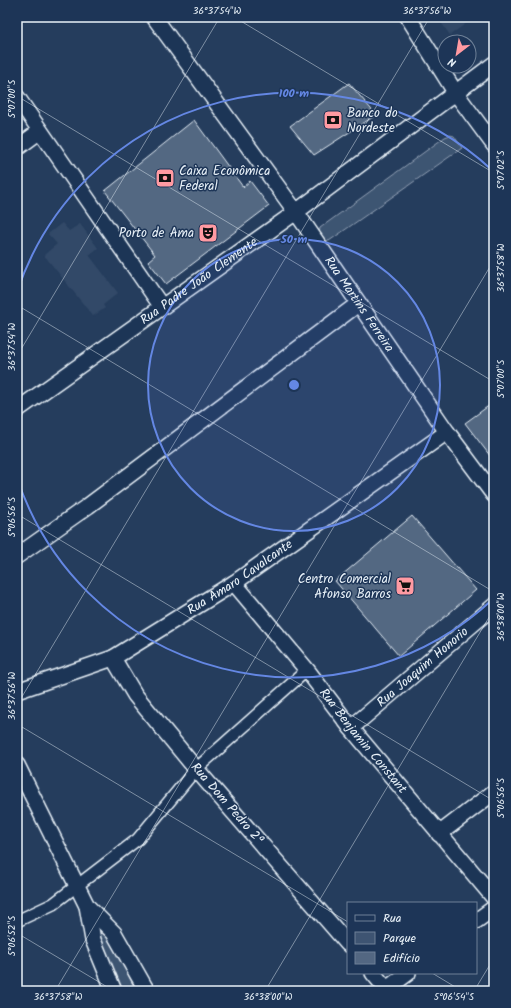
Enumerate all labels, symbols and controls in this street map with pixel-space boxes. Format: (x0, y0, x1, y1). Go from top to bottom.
text: 36°37'54"W (193, 3, 241, 19)
text: 36°37'56"W (403, 3, 451, 19)
north arrow (437, 34, 477, 74)
text: N (445, 52, 460, 71)
text: 5°07'00"S (4, 79, 20, 118)
text: 100 m (279, 84, 309, 103)
place label: Banco do Nordeste (347, 103, 398, 139)
bank icon: Banco do Nordeste (322, 109, 344, 131)
text: 5°07'02"S (493, 150, 509, 190)
place label: Caixa Econômica Federal (179, 161, 270, 197)
bank icon: Caixa Econômica Federal (154, 167, 176, 189)
theatre icon: Porto de Ama (197, 222, 219, 244)
place label: Porto de Ama (119, 223, 194, 244)
text: 50 m (280, 230, 308, 249)
street label: Rua Padre João Clemente (136, 232, 262, 330)
text: 36°37'58"W (493, 243, 509, 292)
street label: Rua Martins Ferreira (319, 252, 400, 356)
text: 36°37'54"W (4, 323, 20, 371)
text: 5°07'00"S (493, 359, 509, 398)
centre of rings (287, 378, 301, 392)
text: 5°06'56"S (4, 496, 20, 537)
street label: Rua Amaro Cavalcante (183, 534, 297, 620)
place label: Centro Comercial Afonso Barros (298, 569, 391, 605)
supermarket icon: Centro Comercial Afonso Barros (394, 575, 416, 597)
text: 36°38'00"W (493, 592, 509, 641)
street label: Rua Joaquim Honorio (372, 622, 473, 712)
text: 36°37'56"W (4, 672, 20, 720)
street label: Rua Benjamin Constant (314, 684, 413, 799)
street label: Rua Dom Pedro 2ª (185, 758, 269, 850)
text: 5°06'56"S (493, 777, 509, 818)
legend (347, 902, 477, 974)
text: Rua (383, 909, 402, 928)
text: 5°06'52"S (4, 915, 20, 956)
text: Parque (383, 929, 417, 948)
text: Edifício (383, 949, 420, 968)
text: 36°37'58"W (34, 989, 83, 1005)
text: 36°38'00"W (244, 989, 293, 1005)
text: 5°06'54"S (434, 989, 475, 1005)

